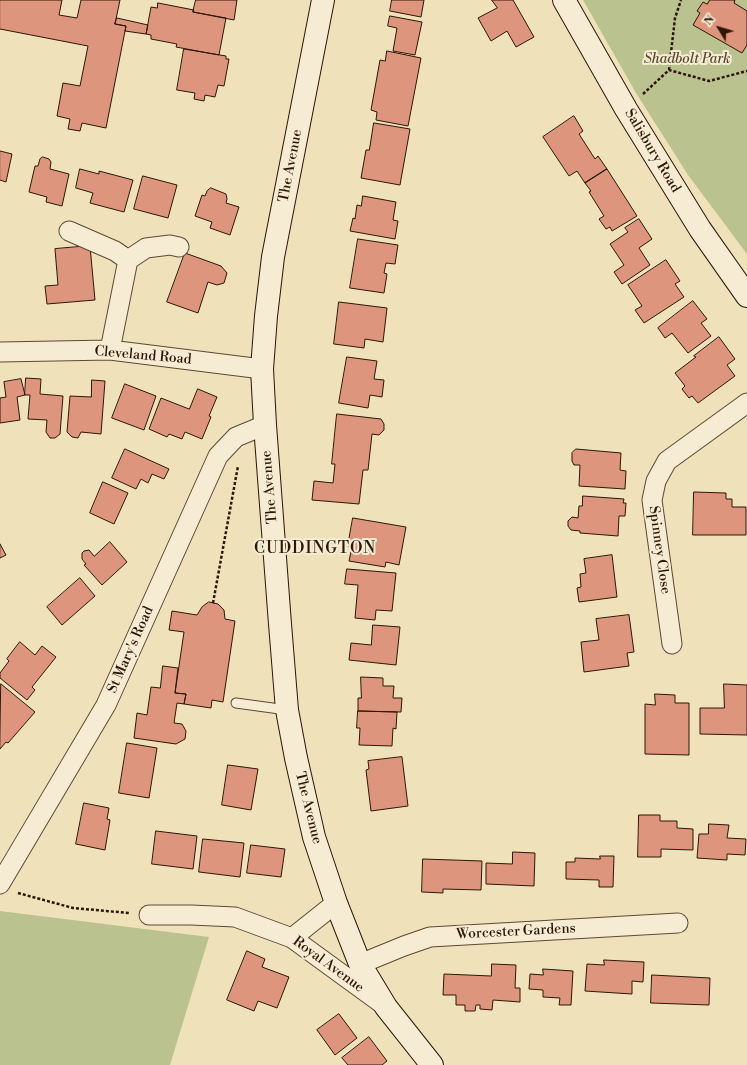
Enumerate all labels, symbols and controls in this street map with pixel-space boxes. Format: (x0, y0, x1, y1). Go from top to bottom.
north arrow (699, 8, 739, 48)
text: N (701, 13, 718, 28)
park label: Shadbolt Park (644, 52, 730, 68)
street label: Salisbury Road (620, 106, 684, 196)
street label: The Avenue (276, 128, 306, 204)
street label: Cleveland Road (94, 343, 192, 369)
street label: The Avenue (258, 449, 282, 525)
street label: Spinney Close (644, 505, 674, 595)
district label: CUDDINGTON (254, 539, 376, 559)
street label: St Mary's Road (104, 604, 158, 696)
street label: The Avenue (291, 770, 325, 846)
street label: Worcester Gardens (456, 920, 576, 944)
street label: Royal Avenue (289, 933, 367, 997)

